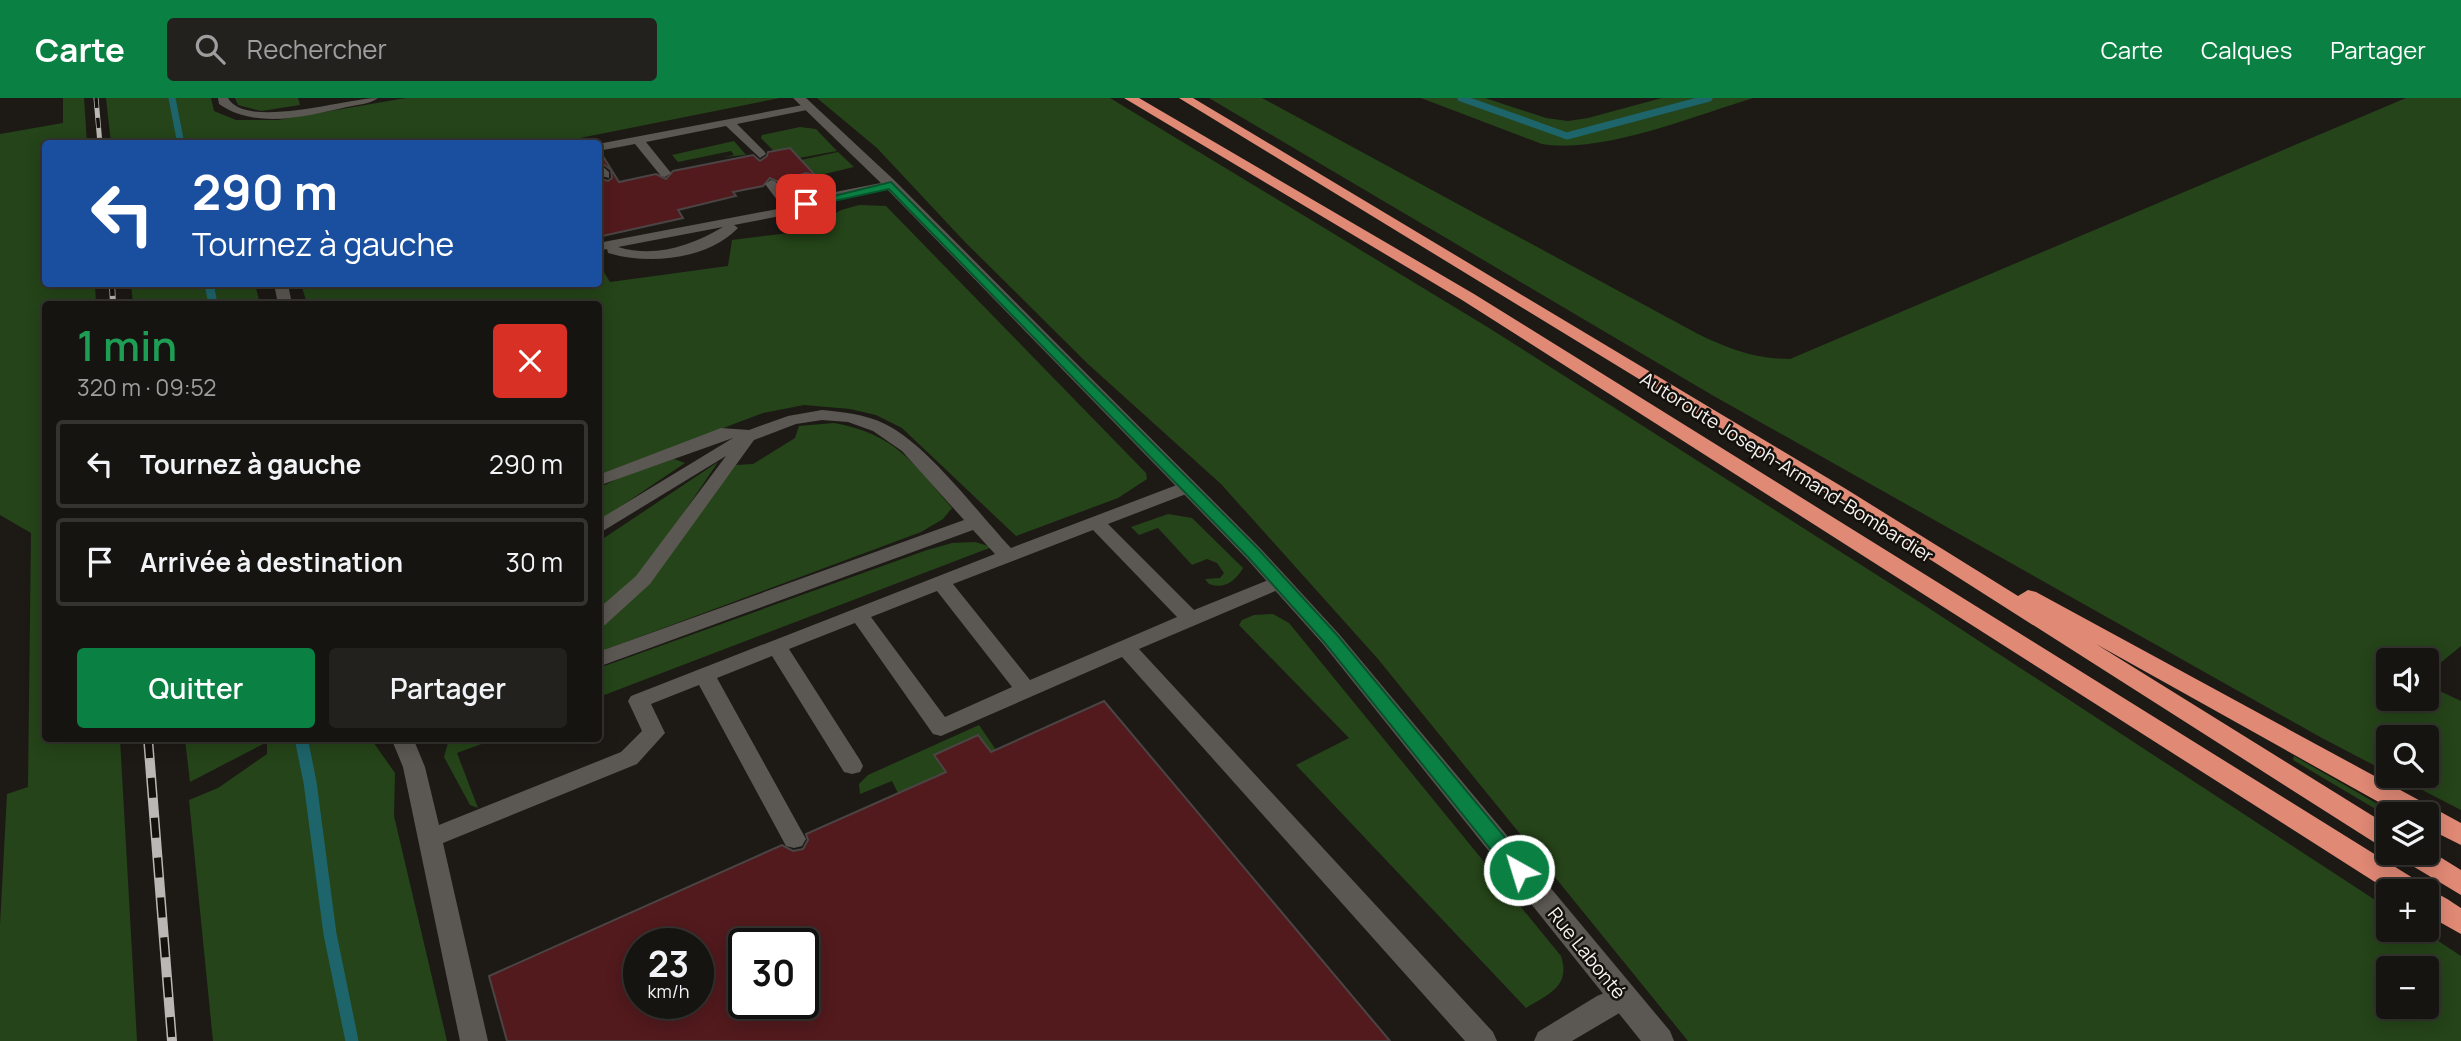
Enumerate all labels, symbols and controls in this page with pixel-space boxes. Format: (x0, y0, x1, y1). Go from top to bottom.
search box (167, 18, 657, 81)
text: Carte (35, 27, 125, 72)
icon: search (191, 30, 229, 68)
text: Rechercher (247, 31, 387, 67)
text: Carte (2101, 33, 2163, 66)
text: Calques (2201, 33, 2292, 66)
text: Partager (2330, 33, 2426, 66)
text: 290 m (192, 158, 338, 225)
icon: left (77, 168, 168, 259)
pin (776, 174, 836, 234)
icon: arrive (787, 185, 825, 223)
text: Tournez à gauche (192, 222, 454, 266)
text: 1 min (77, 316, 177, 374)
button: close (493, 324, 567, 398)
street label: Autoroute Joseph-Armand-Bombardier (1635, 366, 1939, 568)
text: 320 m · 09:52 (77, 371, 216, 403)
icon: left (81, 445, 119, 483)
text: Tournez à gauche (140, 446, 361, 482)
text: 290 m (489, 446, 563, 482)
icon: arrive (81, 543, 119, 581)
text: Arrivée à destination (140, 544, 403, 580)
text: 30 m (506, 544, 563, 580)
button: Quitter (77, 648, 315, 728)
button: Partager (329, 648, 567, 728)
map controls (2376, 648, 2439, 1019)
button: sound (2376, 648, 2439, 711)
button: search (2376, 725, 2439, 788)
button: layers (2376, 802, 2439, 865)
position arrow (1482, 833, 1556, 907)
button: + (2376, 879, 2439, 942)
street label: Rue Labonté (1542, 902, 1632, 1004)
speed limit sign: 30 (728, 928, 819, 1019)
text: 23 (648, 940, 689, 988)
button: − (2376, 956, 2439, 1019)
text: km/h (648, 979, 689, 1003)

